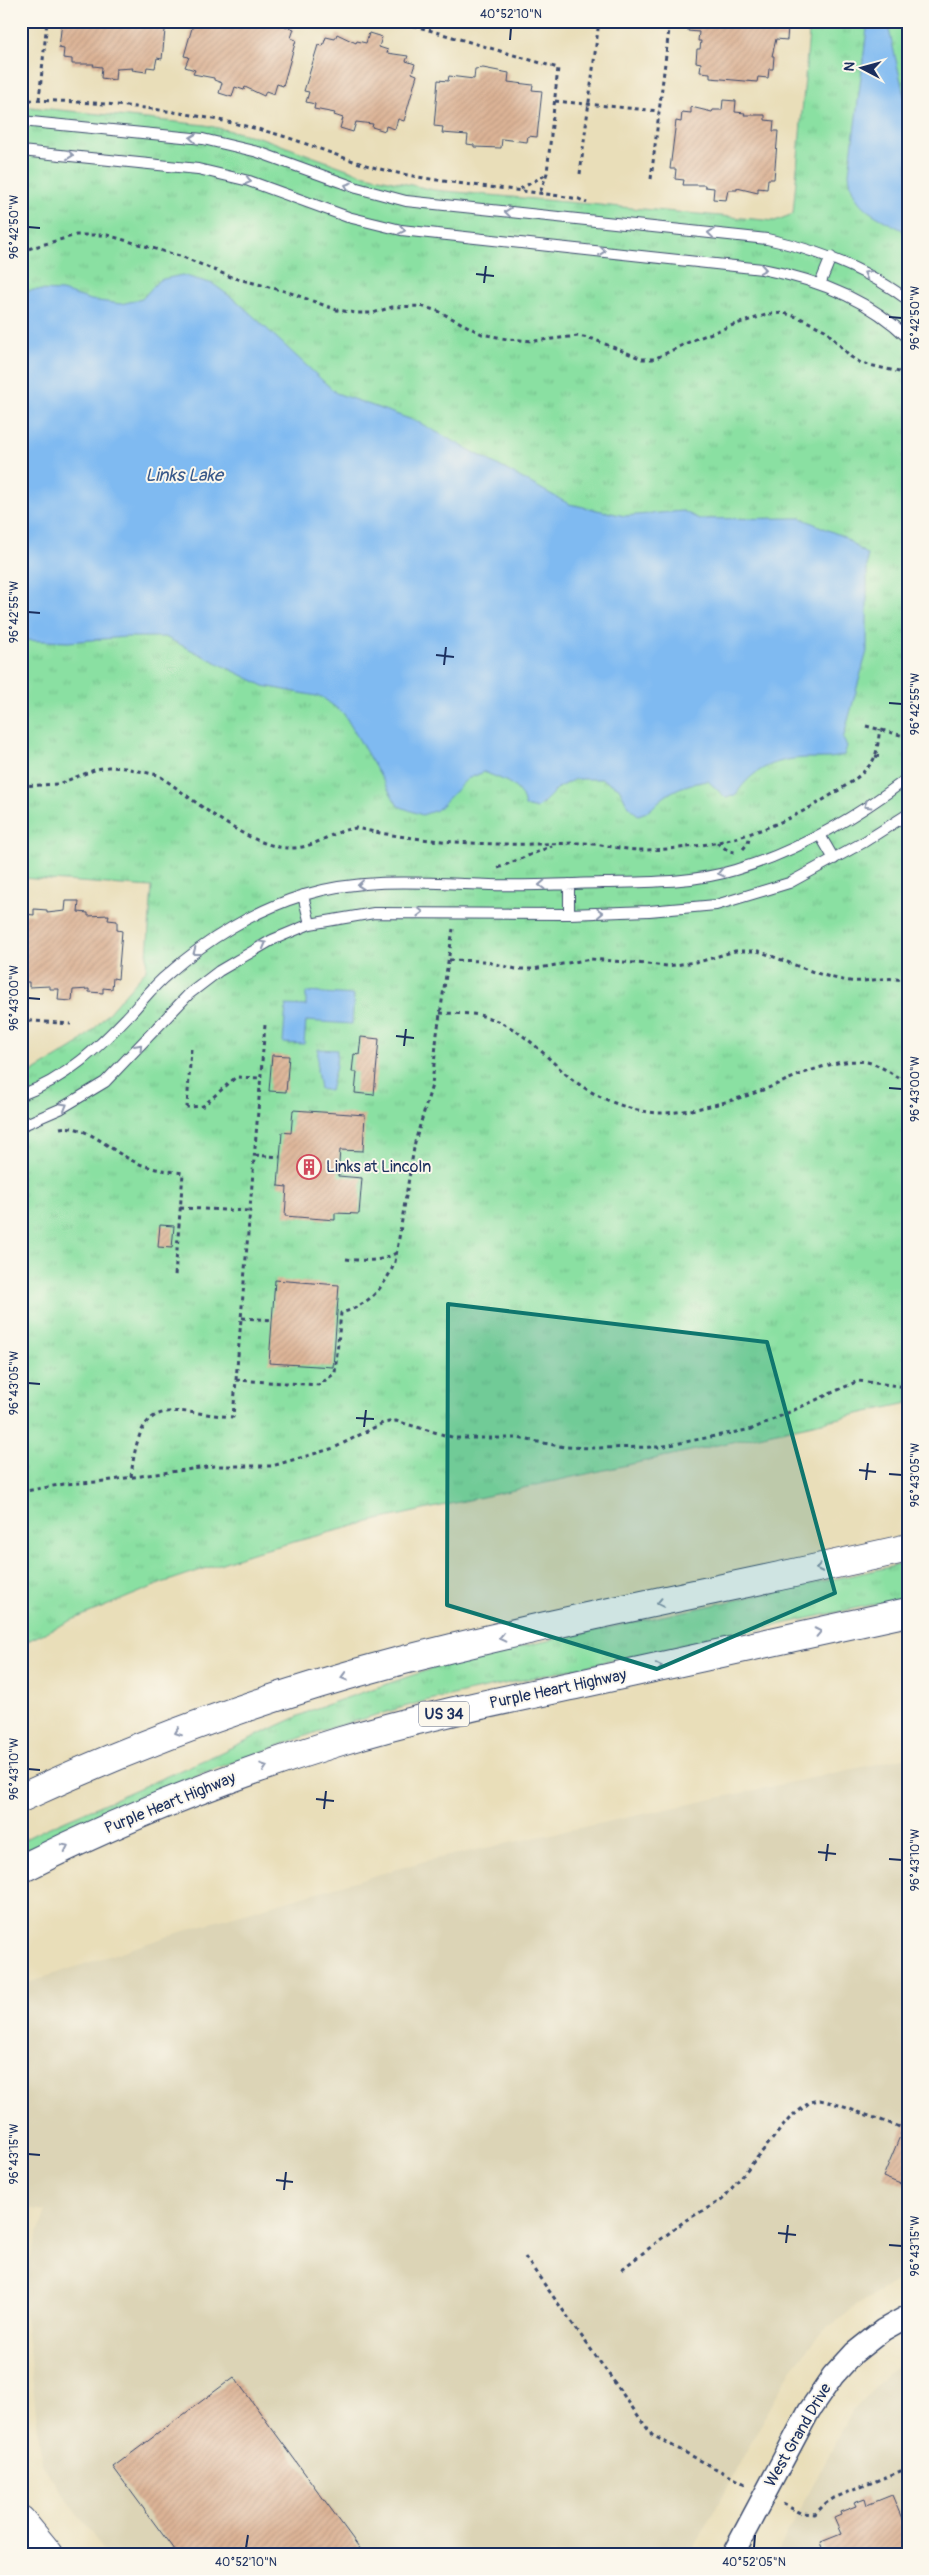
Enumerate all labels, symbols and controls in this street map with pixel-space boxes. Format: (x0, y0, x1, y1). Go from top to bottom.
text: 40°52'10"N (480, 7, 542, 22)
north arrow (836, 42, 886, 92)
text: N (841, 61, 859, 72)
one-way arrow (189, 133, 197, 144)
one-way arrow (66, 149, 74, 160)
one-way arrow (243, 175, 251, 185)
one-way arrow (344, 181, 353, 191)
text: 96°42'50"W (7, 195, 22, 259)
one-way arrow (504, 207, 512, 218)
one-way arrow (398, 224, 407, 234)
one-way arrow (706, 228, 714, 239)
one-way arrow (598, 246, 606, 257)
one-way arrow (759, 263, 767, 274)
one-way arrow (863, 270, 872, 280)
text: 96°42'50"W (908, 286, 923, 350)
water label: Links Lake (145, 464, 225, 487)
text: 96°42'55"W (7, 581, 22, 643)
text: 96°42'55"W (908, 673, 923, 735)
one-way arrow (864, 799, 873, 808)
one-way arrow (717, 868, 726, 878)
one-way arrow (356, 879, 364, 890)
one-way arrow (538, 880, 546, 890)
one-way arrow (416, 907, 424, 917)
one-way arrow (596, 908, 604, 918)
one-way arrow (258, 941, 267, 951)
one-way arrow (193, 946, 202, 954)
text: 96°43'00"W (7, 965, 22, 1031)
one-way arrow (133, 1044, 142, 1053)
text: 96°43'00"W (908, 1056, 923, 1122)
one-way arrow (59, 1103, 68, 1113)
building icon: Links at Lincoln (296, 1154, 322, 1180)
place label: Links at Lincoln (326, 1157, 431, 1177)
text: 96°43'05"W (7, 1351, 22, 1415)
text: 96°43'05"W (908, 1443, 923, 1507)
one-way arrow (815, 1562, 824, 1573)
one-way arrow (656, 1597, 665, 1608)
one-way arrow (813, 1627, 822, 1638)
one-way arrow (497, 1632, 506, 1643)
one-way arrow (654, 1662, 663, 1672)
street label: Purple Heart Highway (488, 1665, 628, 1713)
one-way arrow (341, 1672, 349, 1682)
road number: US 34 (419, 1702, 469, 1726)
one-way arrow (174, 1726, 183, 1736)
text: 96°43'10"W (7, 1738, 22, 1800)
one-way arrow (260, 1763, 268, 1773)
street label: Purple Heart Highway (102, 1768, 239, 1838)
text: 96°43'10"W (908, 1829, 923, 1891)
one-way arrow (60, 1842, 69, 1853)
text: 96°43'15"W (7, 2124, 22, 2184)
text: 96°43'15"W (908, 2216, 923, 2276)
street label: West Grand Drive (760, 2379, 836, 2490)
text: 40°52'10"N (215, 2555, 277, 2570)
text: 40°52'05"N (722, 2555, 786, 2570)

